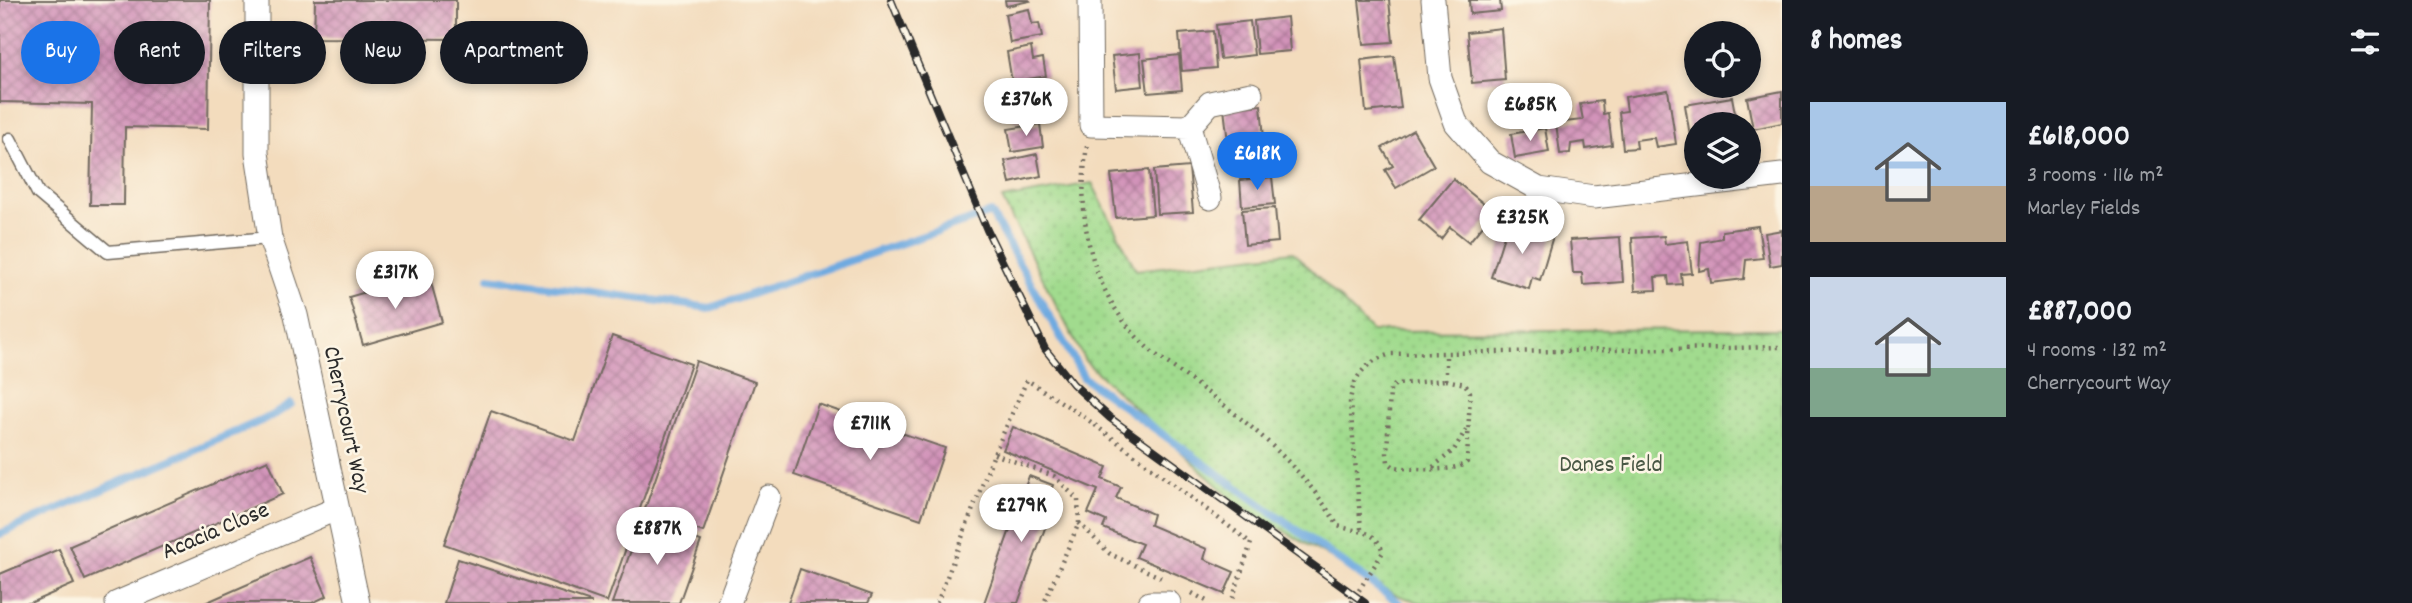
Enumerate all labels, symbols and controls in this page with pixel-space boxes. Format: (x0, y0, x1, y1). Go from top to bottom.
chip: Buy (21, 21, 100, 84)
chip: Rent (114, 21, 205, 84)
chip: Filters (219, 21, 326, 84)
chip: New (340, 21, 426, 84)
chip: Apartment (440, 21, 588, 84)
map controls (1684, 21, 1761, 189)
button: locate (1684, 21, 1761, 98)
text: 8 homes (1810, 21, 1902, 64)
icon: filters (2346, 23, 2384, 61)
pin: £376K (977, 78, 1075, 138)
pin: £685K (1481, 83, 1579, 143)
text: £376K (1000, 84, 1052, 117)
text: £685K (1503, 89, 1557, 122)
button: layers (1684, 112, 1761, 189)
text: £618,000 (2027, 117, 2130, 160)
icon: home (1866, 130, 1950, 214)
pin: £618K (1208, 132, 1306, 192)
text: £618K (1233, 138, 1281, 171)
text: 3 rooms · 116 m² (2027, 160, 2164, 193)
text: Marley Fields (2027, 193, 2141, 226)
pin: £325K (1473, 196, 1571, 256)
text: £325K (1495, 202, 1549, 235)
pin: £317K (346, 252, 444, 311)
text: £317K (372, 257, 418, 290)
text: £887,000 (2027, 292, 2132, 335)
icon: home (1866, 305, 1950, 389)
text: 4 rooms · 132 m² (2027, 335, 2167, 368)
street label: Cherrycourt Way (313, 343, 377, 498)
text: Cherrycourt Way (2027, 368, 2170, 401)
pin: £711K (821, 402, 919, 462)
text: £711K (849, 408, 891, 441)
park label: Danes Field (1559, 449, 1663, 483)
pin: £279K (972, 484, 1070, 544)
text: £279K (995, 490, 1047, 523)
street label: Acacia Close (157, 494, 275, 570)
pin: £887K (608, 508, 706, 567)
text: £887K (632, 513, 682, 546)

